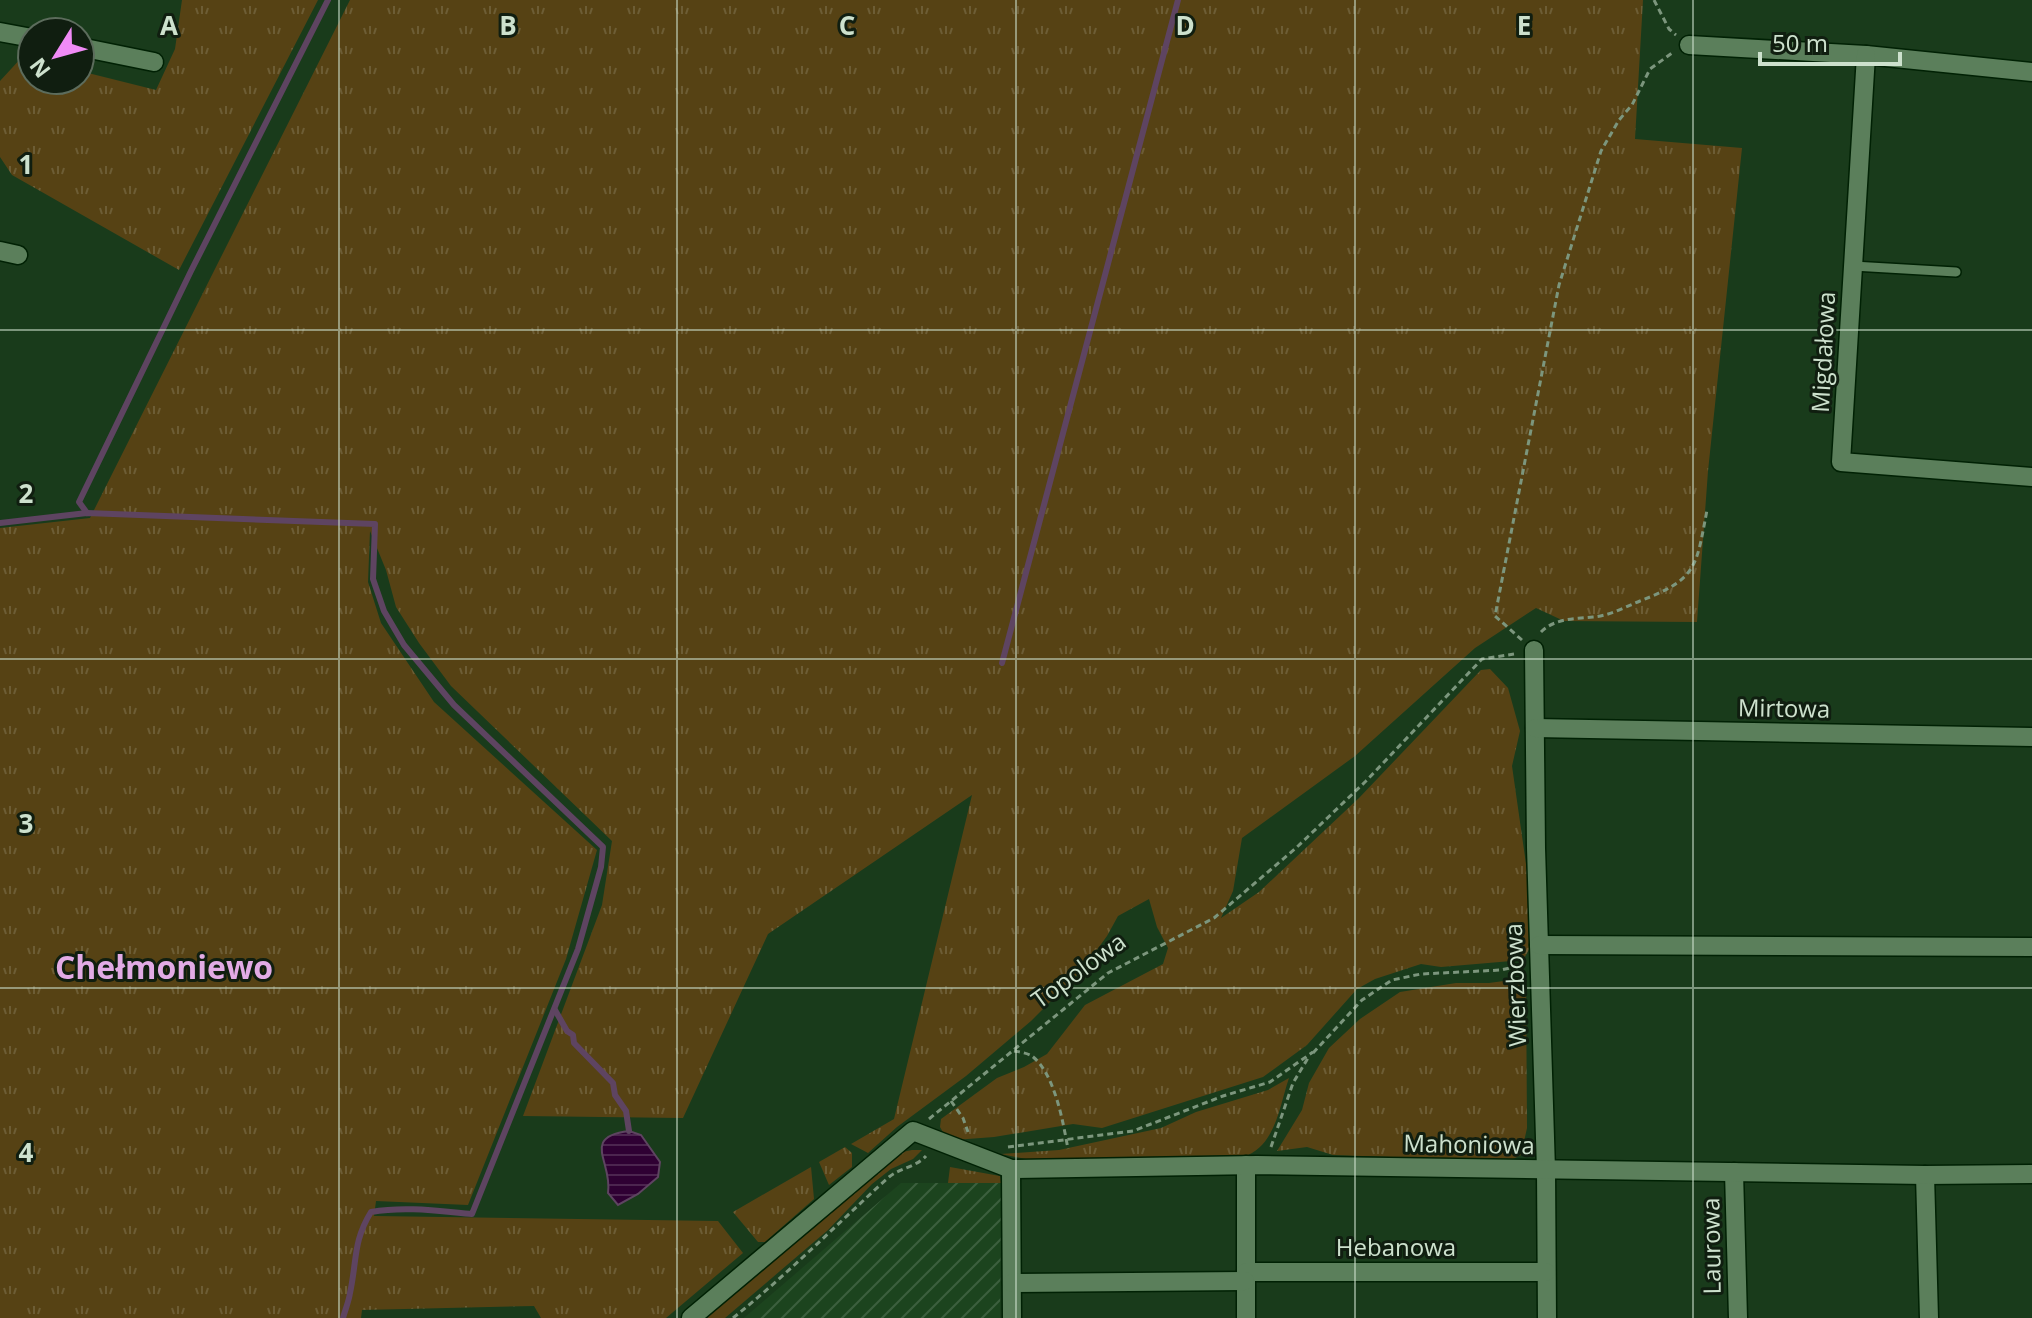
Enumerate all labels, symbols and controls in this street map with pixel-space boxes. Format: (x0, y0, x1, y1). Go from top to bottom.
text: A (160, 7, 178, 43)
text: B (499, 7, 517, 43)
text: C (839, 7, 855, 43)
text: D (1175, 7, 1195, 43)
text: E (1517, 7, 1531, 43)
north arrow (16, 16, 96, 96)
scale bar (1760, 16, 1900, 66)
text: 50 m (1772, 26, 1828, 59)
text: N (22, 52, 57, 85)
text: 1 (19, 146, 33, 182)
street label: Migdałowa (1803, 291, 1842, 413)
text: 2 (19, 475, 34, 511)
street label: Mirtowa (1738, 690, 1831, 725)
text: 3 (19, 805, 33, 841)
street label: Wierzbowa (1496, 923, 1533, 1047)
street label: Topolowa (1024, 924, 1132, 1015)
district label: Chełmoniewo (55, 945, 273, 988)
street label: Mahoniowa (1403, 1126, 1535, 1161)
text: 4 (19, 1134, 34, 1170)
street label: Laurowa (1693, 1197, 1728, 1295)
street label: Hebanowa (1336, 1230, 1456, 1263)

